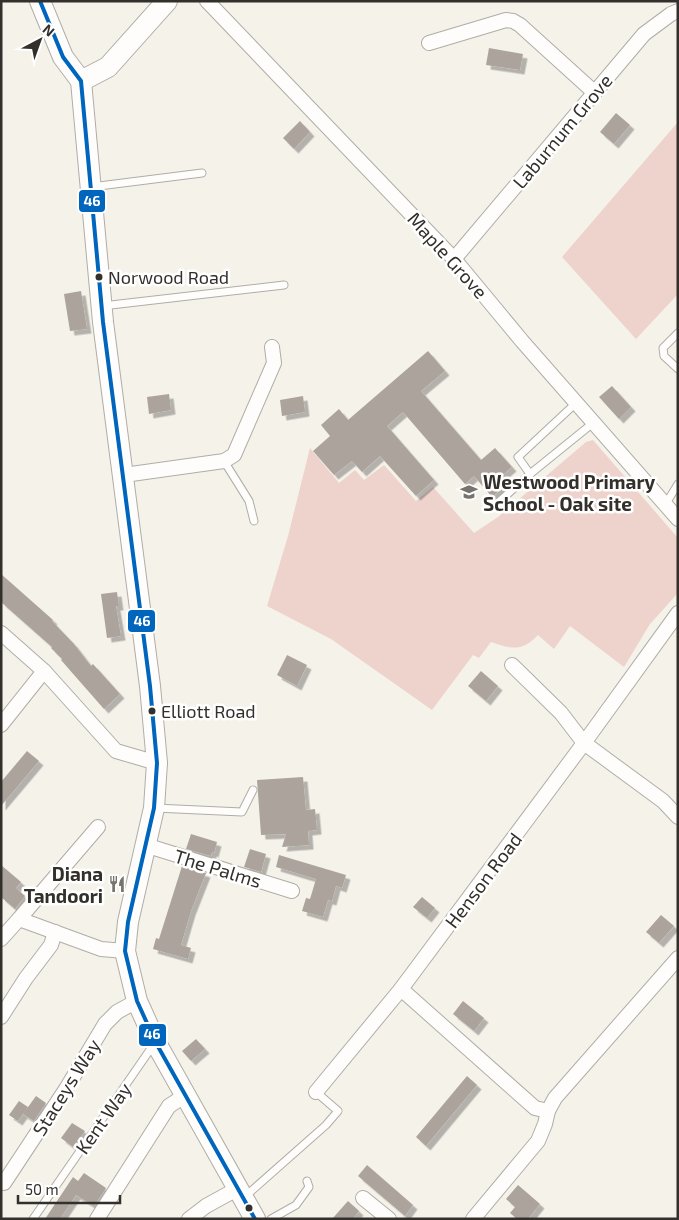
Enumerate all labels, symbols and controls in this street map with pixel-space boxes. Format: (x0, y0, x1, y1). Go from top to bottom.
north arrow (15, 15, 65, 65)
text: N (39, 20, 58, 40)
street label: Laburnum Grove (507, 69, 617, 193)
line badge: 46 (78, 189, 106, 213)
text: 46 (83, 192, 101, 209)
street label: Maple Grove (403, 207, 493, 303)
place label: Norwood Road (108, 266, 229, 288)
marker: Norwood Road (94, 272, 104, 282)
place label: Westwood Primary School - Oak site (483, 470, 656, 515)
school or university icon: Westwood Primary School - Oak site (459, 482, 479, 502)
line badge: 46 (127, 609, 156, 633)
text: 46 (133, 612, 151, 629)
place label: Elliott Road (161, 700, 256, 722)
marker: Elliott Road (147, 706, 157, 716)
street label: Henson Road (440, 828, 526, 932)
street label: The Palms (172, 844, 264, 892)
place label: Diana Tandoori (24, 862, 103, 907)
restaurant icon: Diana Tandoori (107, 874, 127, 894)
line badge: 46 (138, 1023, 167, 1047)
text: 46 (143, 1025, 161, 1042)
street label: Staceys Way (27, 1034, 105, 1140)
street label: Kent Way (70, 1078, 136, 1158)
scale bar (18, 1172, 120, 1204)
text: 50 m (25, 1180, 59, 1198)
unlabelled marker (244, 1203, 254, 1213)

